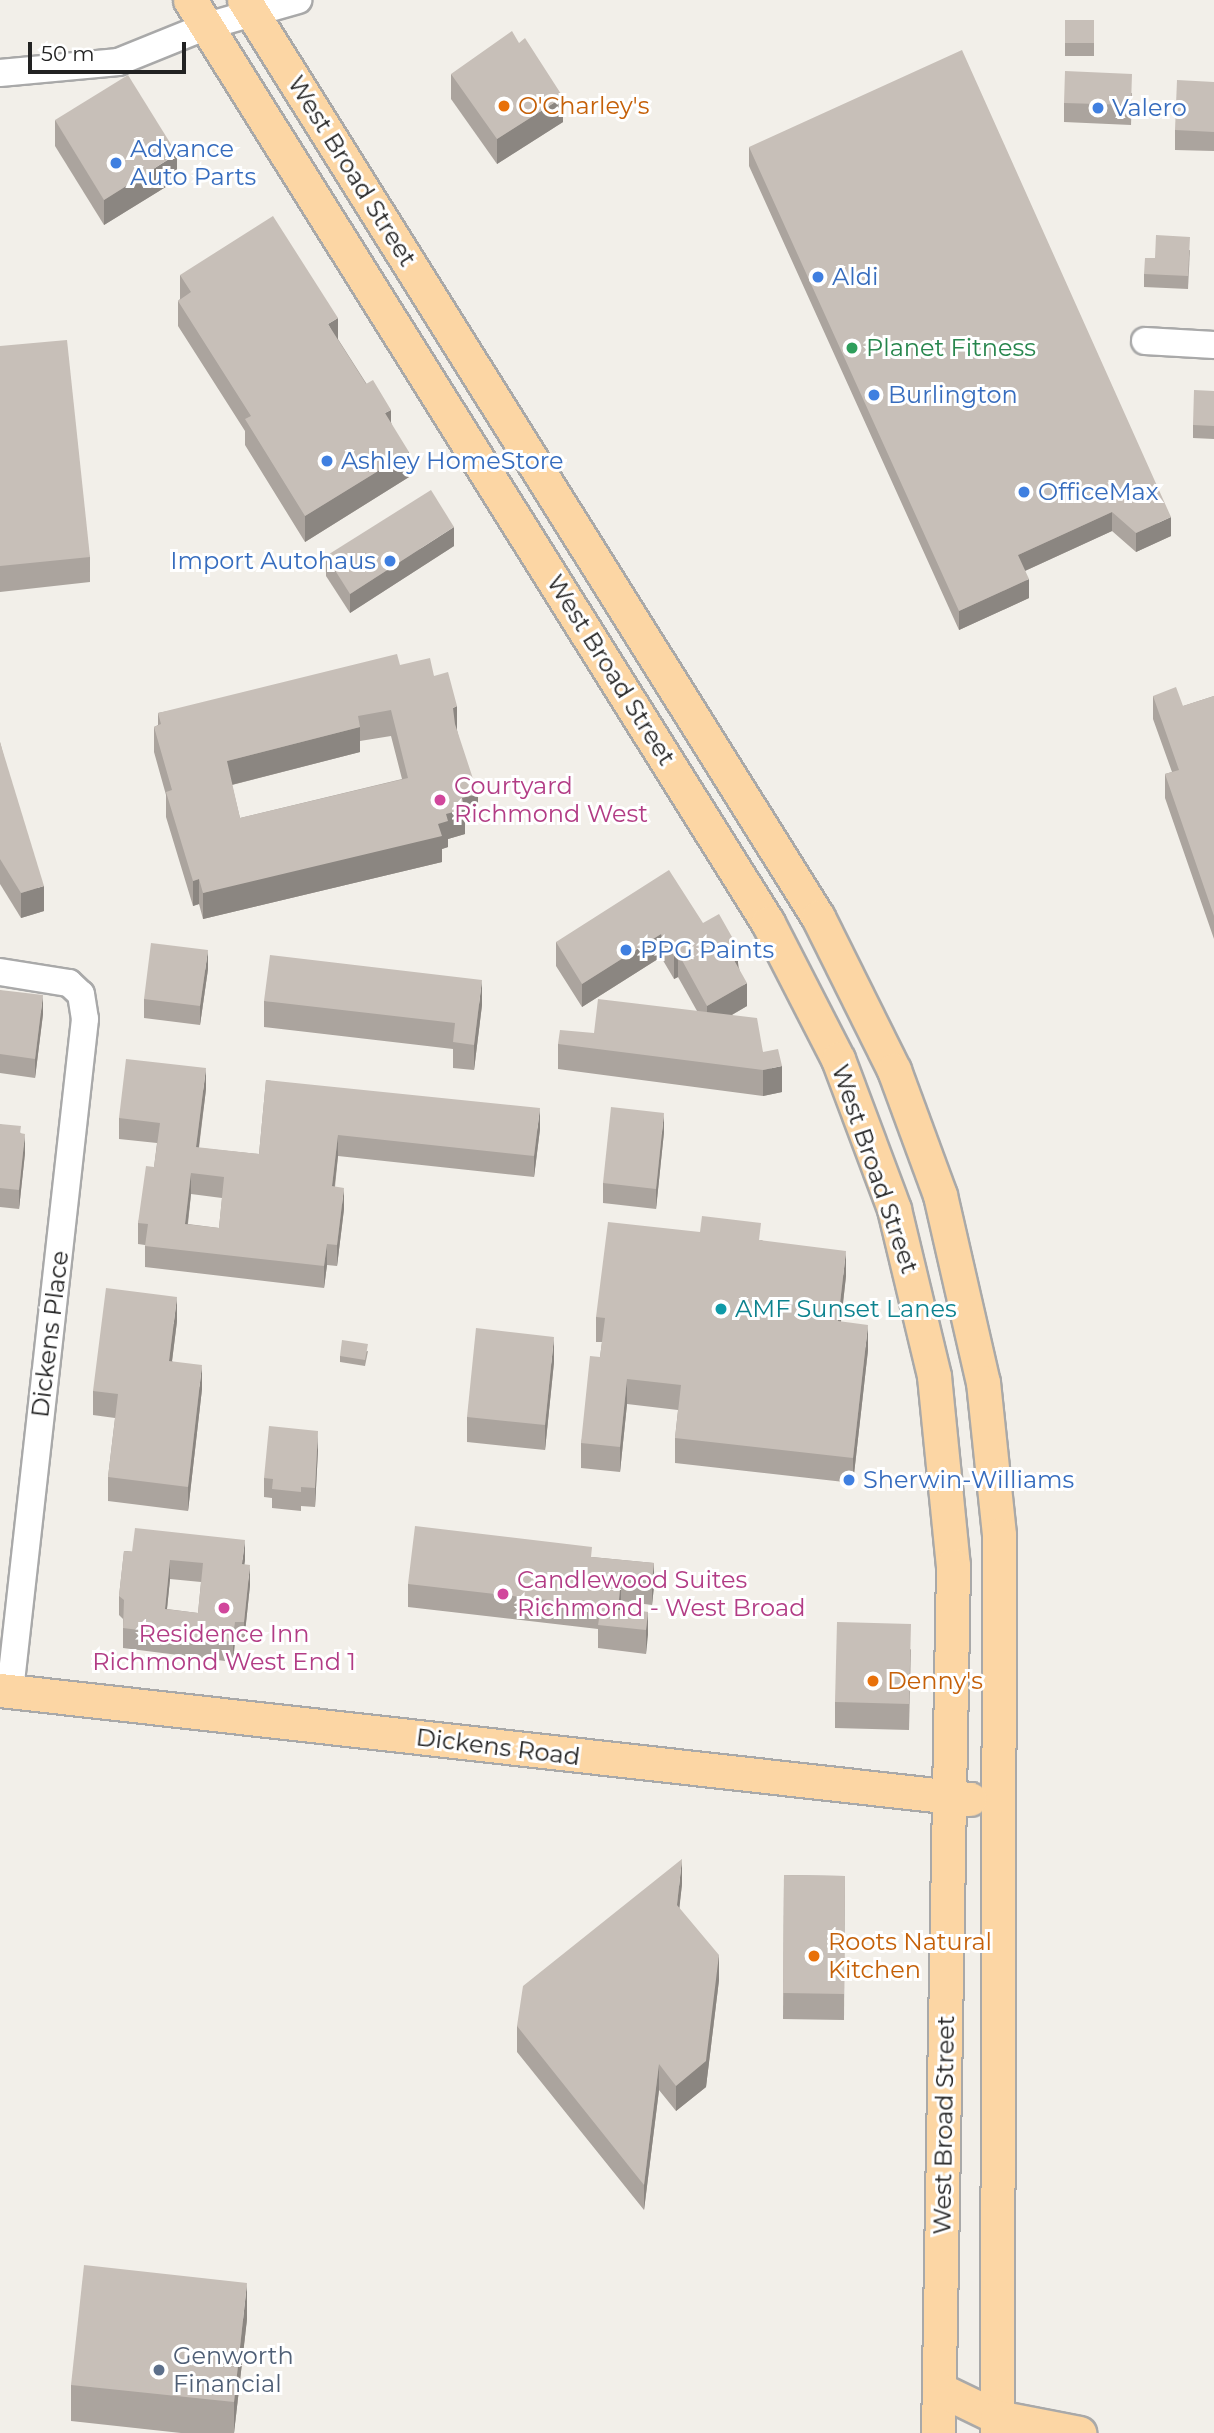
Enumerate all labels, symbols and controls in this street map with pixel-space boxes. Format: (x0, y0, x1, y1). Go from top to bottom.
scale bar (32, 28, 189, 72)
text: 50 m (41, 41, 95, 66)
street label: West Broad Street (282, 70, 422, 272)
place label: O'Charley's (518, 92, 649, 120)
place label: Valero (1112, 94, 1187, 122)
marker: O'Charley's (496, 98, 512, 114)
marker: Valero (1090, 100, 1106, 116)
place label: Advance Auto Parts (130, 135, 256, 191)
marker: Advance Auto Parts (108, 155, 124, 171)
place label: Aldi (832, 263, 878, 291)
marker: Aldi (810, 269, 826, 285)
place label: Planet Fitness (866, 334, 1036, 362)
marker: Planet Fitness (844, 340, 860, 356)
place label: Burlington (888, 381, 1018, 409)
marker: Burlington (866, 387, 882, 403)
place label: Ashley HomeStore (341, 447, 564, 475)
marker: Ashley HomeStore (319, 453, 335, 469)
place label: OfficeMax (1038, 478, 1159, 506)
marker: OfficeMax (1016, 484, 1032, 500)
place label: Import Autohaus (170, 547, 376, 575)
marker: Import Autohaus (382, 553, 398, 569)
street label: West Broad Street (541, 569, 681, 771)
place label: Courtyard Richmond West (454, 772, 648, 828)
marker: Courtyard Richmond West (432, 792, 448, 808)
place label: PPG Paints (640, 936, 774, 964)
marker: PPG Paints (618, 942, 634, 958)
street label: West Broad Street (826, 1061, 924, 1277)
street label: Dickens Place (25, 1249, 75, 1419)
place label: AMF Sunset Lanes (735, 1295, 957, 1323)
marker: AMF Sunset Lanes (713, 1301, 729, 1317)
place label: Sherwin-Williams (863, 1466, 1074, 1494)
marker: Sherwin-Williams (841, 1472, 857, 1488)
place label: Candlewood Suites Richmond - West Broad (517, 1566, 806, 1622)
marker: Candlewood Suites Richmond - West Broad (495, 1586, 511, 1602)
marker: Residence Inn Richmond West End 1 (216, 1600, 232, 1616)
place label: Residence Inn Richmond West End 1 (92, 1620, 356, 1676)
place label: Denny's (887, 1667, 983, 1695)
marker: Denny's (865, 1673, 881, 1689)
street label: Dickens Road (414, 1723, 582, 1771)
place label: Roots Natural Kitchen (828, 1928, 992, 1984)
marker: Roots Natural Kitchen (806, 1948, 822, 1964)
street label: West Broad Street (928, 2015, 960, 2235)
place label: Genworth Financial (173, 2342, 294, 2398)
marker: Genworth Financial (151, 2362, 167, 2378)

